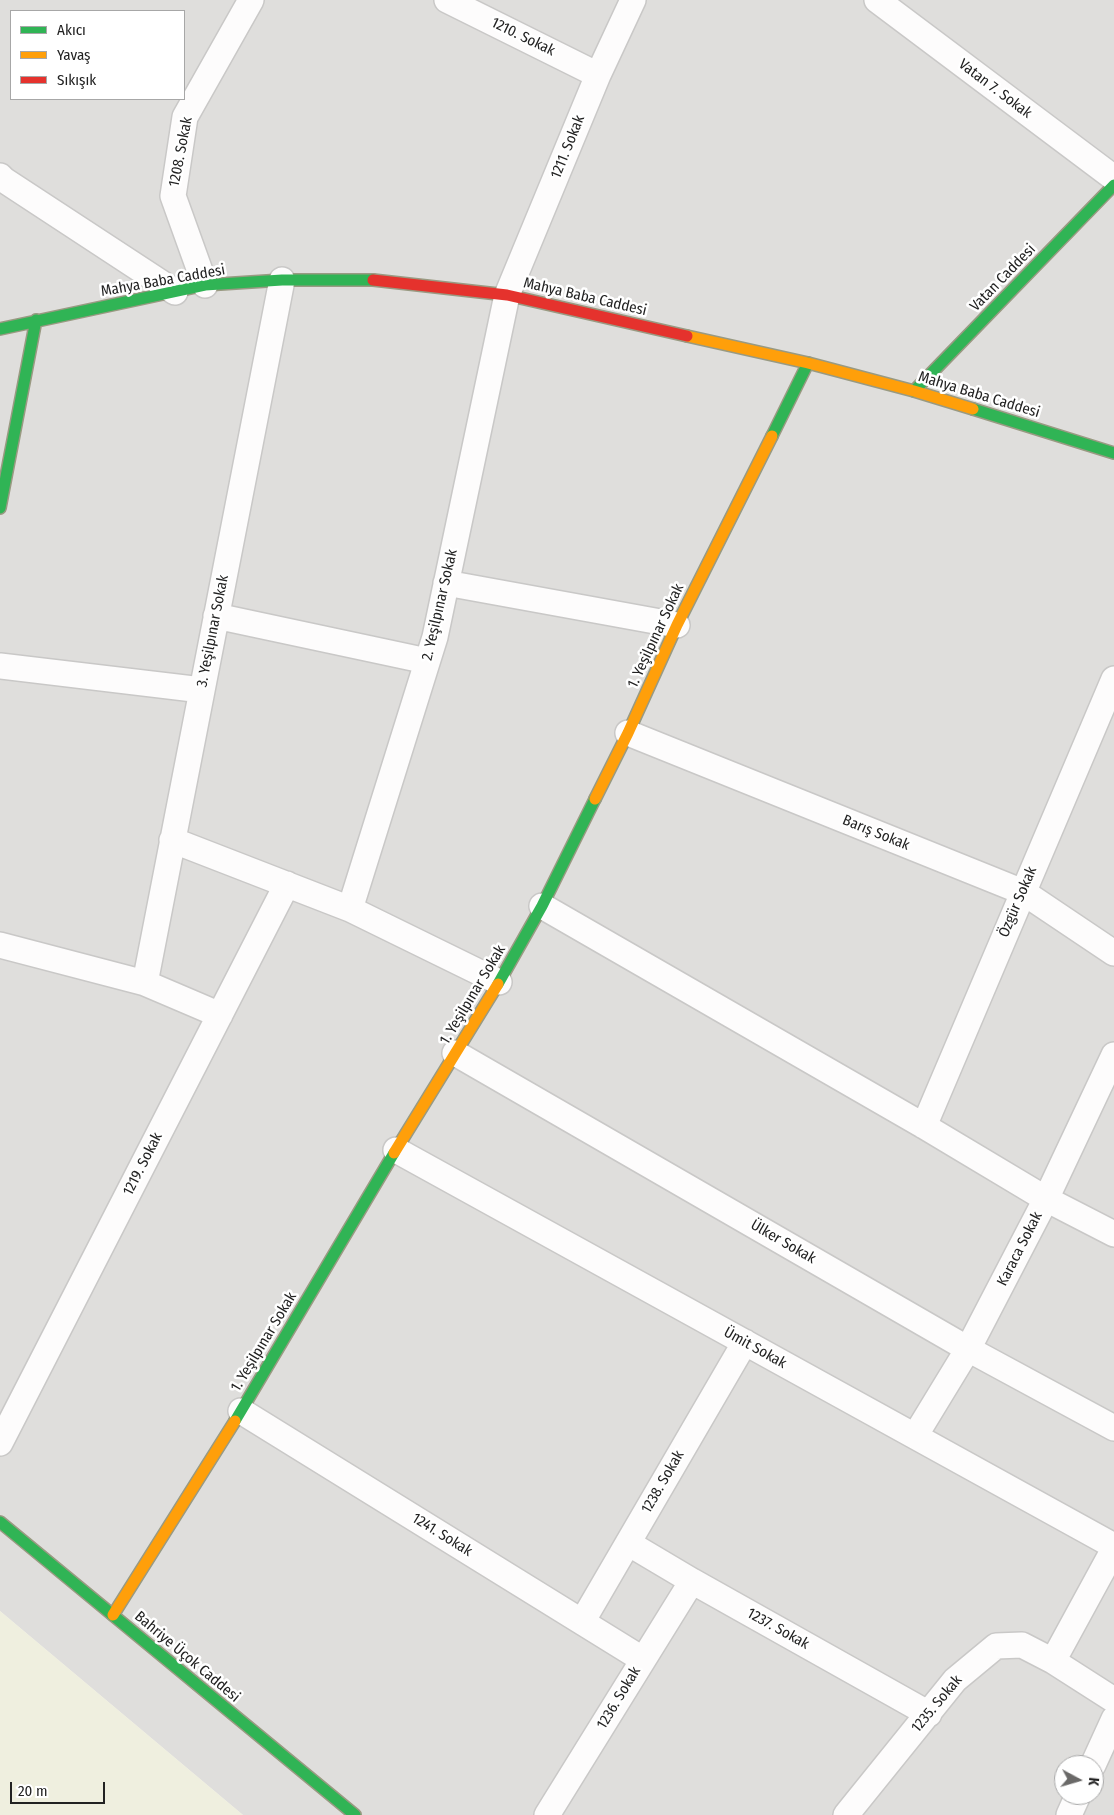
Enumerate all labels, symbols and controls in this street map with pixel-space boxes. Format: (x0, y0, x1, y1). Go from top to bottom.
legend (10, 10, 185, 100)
street label: 1210. Sokak (488, 14, 558, 60)
text: Akıcı (57, 21, 86, 39)
text: Yavaş (57, 46, 91, 64)
street label: Vatan 7. Sokak (955, 56, 1035, 122)
text: Sıkışık (57, 71, 96, 89)
street label: 1211. Sokak (547, 113, 589, 181)
street label: 1208. Sokak (165, 115, 197, 189)
street label: Vatan Caddesi (966, 241, 1040, 315)
street label: Mahya Baba Caddesi (99, 261, 227, 301)
street label: Mahya Baba Caddesi (522, 274, 648, 320)
street label: Mahya Baba Caddesi (916, 368, 1042, 422)
street label: 2. Yeşilpınar Sokak (418, 548, 462, 662)
street label: 3. Yeşilpınar Sokak (193, 573, 233, 689)
street label: 1. Yeşilpınar Sokak (624, 581, 688, 691)
street label: Barış Sokak (840, 811, 912, 855)
street label: Özgür Sokak (995, 864, 1041, 940)
street label: 1. Yeşilpınar Sokak (436, 942, 510, 1048)
street label: 1219. Sokak (119, 1129, 167, 1199)
street label: Karaca Sokak (994, 1209, 1046, 1289)
street label: Ülker Sokak (747, 1216, 819, 1268)
street label: 1. Yeşilpınar Sokak (227, 1289, 301, 1395)
street label: Ümit Sokak (720, 1323, 790, 1373)
street label: 1238. Sokak (638, 1447, 688, 1517)
street label: 1241. Sokak (409, 1509, 475, 1561)
street label: 1237. Sokak (744, 1605, 812, 1653)
street label: Bahriye Üçok Caddesi (131, 1608, 243, 1706)
street label: 1236. Sokak (593, 1663, 645, 1733)
street label: 1235. Sokak (908, 1672, 966, 1736)
north arrow (1054, 1755, 1104, 1805)
scale bar (12, 1772, 108, 1804)
text: K (1085, 1777, 1102, 1786)
text: 20 m (18, 1782, 48, 1800)

